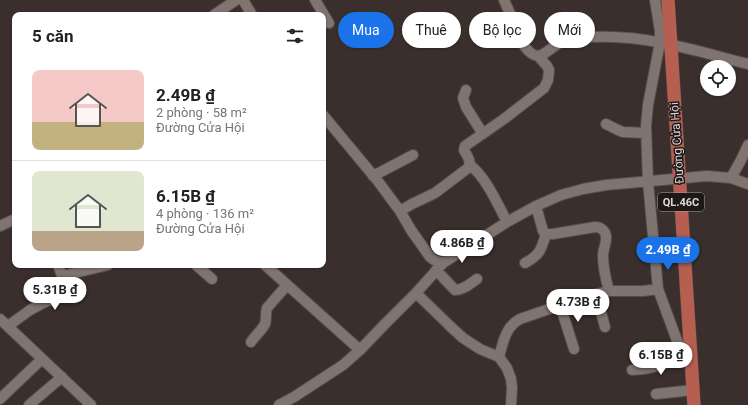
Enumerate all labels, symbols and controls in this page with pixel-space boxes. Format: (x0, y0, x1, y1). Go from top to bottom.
chip: Mua (338, 12, 394, 48)
chip: Thuê (402, 12, 461, 48)
chip: Bộ lọc (469, 12, 536, 48)
chip: Mới (544, 12, 595, 48)
icon: filters (284, 25, 306, 47)
text: 5 căn (32, 26, 73, 46)
map controls (700, 60, 736, 96)
button: locate (700, 60, 736, 96)
text: 2.49B ₫ (156, 85, 215, 105)
icon: home (64, 86, 112, 134)
street label: Đường Cửa Hội (667, 102, 687, 184)
text: 2 phòng · 58 m² (156, 105, 247, 120)
text: Đường Cửa Hội (156, 120, 245, 135)
text: 6.15B ₫ (156, 186, 215, 206)
icon: home (64, 187, 112, 235)
road number: QL.46C (658, 193, 704, 211)
text: 4 phòng · 136 m² (156, 206, 254, 221)
text: Đường Cửa Hội (156, 221, 245, 236)
pin: 4.86B ₫ (425, 230, 499, 264)
text: 4.86B ₫ (439, 235, 485, 250)
pin: 2.49B ₫ (631, 237, 705, 271)
text: 2.49B ₫ (645, 242, 691, 257)
pin: 5.31B ₫ (18, 277, 92, 311)
text: 5.31B ₫ (32, 282, 78, 297)
pin: 4.73B ₫ (541, 289, 615, 323)
text: 4.73B ₫ (555, 294, 601, 309)
pin: 6.15B ₫ (624, 342, 698, 376)
text: 6.15B ₫ (638, 347, 684, 362)

